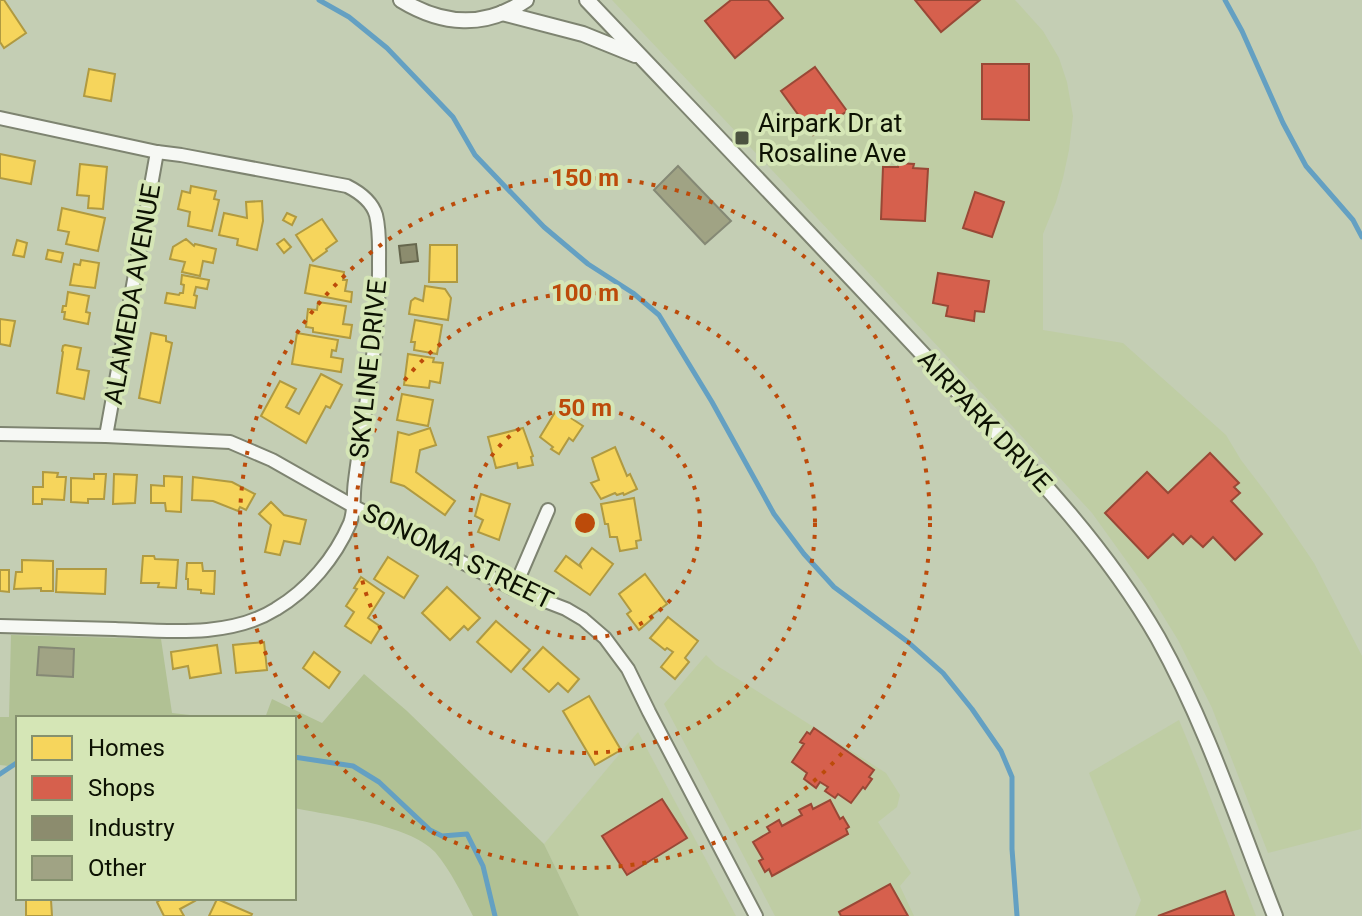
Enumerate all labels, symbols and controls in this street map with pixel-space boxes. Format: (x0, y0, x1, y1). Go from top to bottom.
place label: Airpark Dr at Rosaline Ave (758, 108, 906, 168)
marker: Airpark Dr at Rosaline Ave (733, 129, 751, 147)
text: 150 m (551, 164, 619, 192)
street label: ALAMEDA AVENUE (98, 181, 166, 407)
street label: SKYLINE DRIVE (344, 278, 392, 460)
text: 100 m (551, 279, 619, 307)
street label: AIRPARK DRIVE (912, 344, 1058, 498)
text: 50 m (558, 394, 612, 422)
street label: SONOMA STREET (358, 497, 558, 615)
centre of rings (571, 509, 599, 537)
legend (16, 716, 296, 900)
text: Homes (88, 734, 165, 762)
text: Shops (88, 774, 155, 802)
text: Industry (88, 814, 175, 842)
text: Other (88, 854, 146, 882)

